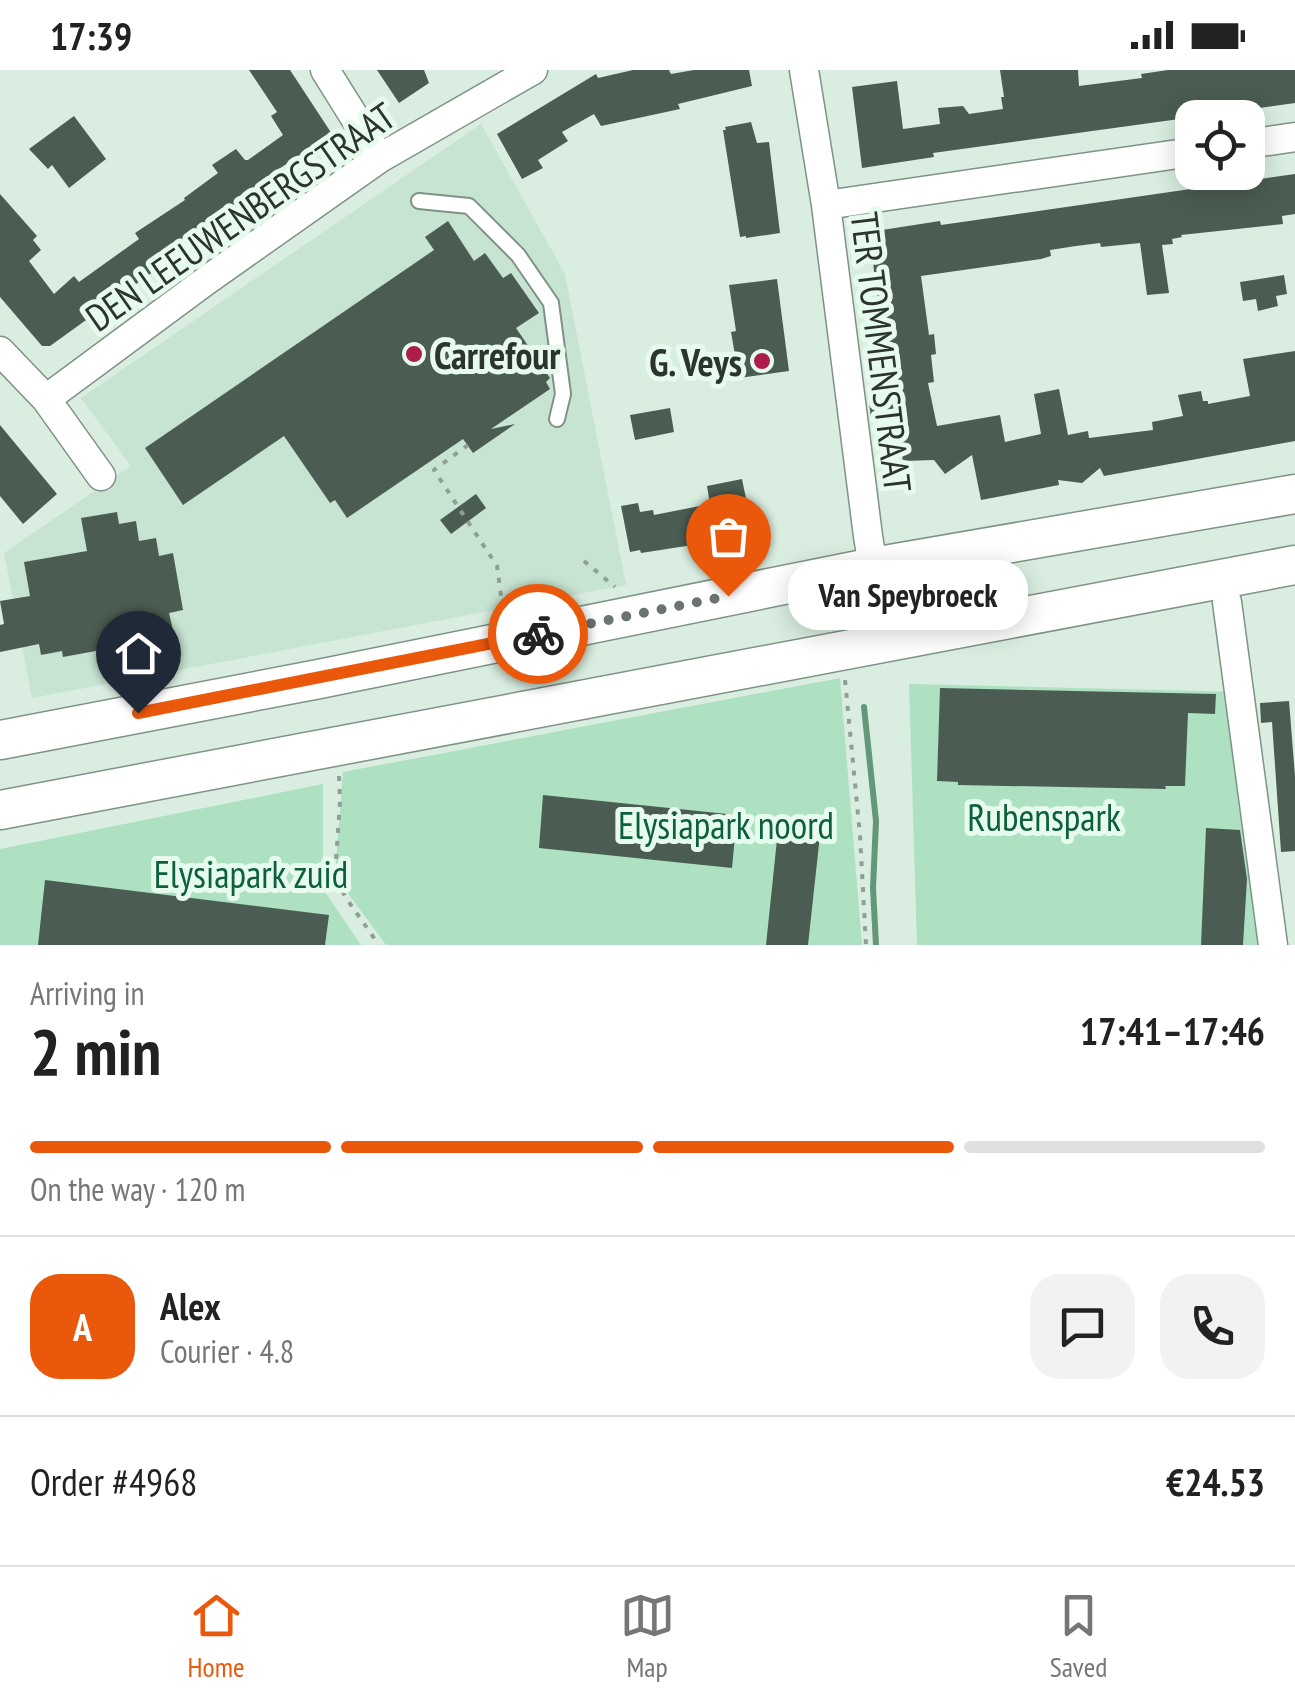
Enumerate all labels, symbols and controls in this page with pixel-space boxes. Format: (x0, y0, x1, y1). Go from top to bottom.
text: 17:39 (50, 11, 132, 60)
street label: DEN LEEUWENBERGSTRAAT (76, 91, 404, 341)
map controls (1175, 100, 1265, 190)
button: locate (1175, 100, 1265, 190)
street label: TER TOMMENSTRAAT (841, 209, 923, 495)
place label: Carrefour (434, 330, 561, 379)
place label: G. Veys (649, 337, 742, 386)
marker: Carrefour (403, 343, 425, 365)
marker: G. Veys (751, 350, 773, 372)
pin (686, 494, 771, 597)
icon: bag (701, 509, 756, 564)
callout: Van Speybroeck (788, 561, 1028, 631)
text: Van Speybroeck (818, 574, 998, 616)
courier (488, 584, 588, 684)
icon: bike (511, 607, 566, 662)
pin (96, 611, 181, 714)
icon: home (111, 626, 166, 681)
park label: Rubenspark (967, 792, 1121, 841)
park label: Elysiapark noord (618, 800, 834, 849)
park label: Elysiapark zuid (154, 849, 348, 898)
text: Arriving in (30, 972, 145, 1014)
text: 17:41–17:46 (1080, 1006, 1265, 1055)
text: 2 min (30, 1009, 161, 1093)
text: On the way · 120 m (30, 1168, 245, 1210)
button: chat (1030, 1274, 1135, 1379)
button: phone (1160, 1274, 1265, 1379)
text: Alex (160, 1281, 221, 1330)
text: A (73, 1302, 92, 1351)
text: Courier · 4.8 (160, 1330, 294, 1372)
text: Order #4968 (30, 1457, 197, 1506)
text: €24.53 (1166, 1457, 1265, 1506)
tab: Home (188, 1588, 244, 1685)
tab: Map (620, 1588, 675, 1685)
tab: Saved (1050, 1588, 1107, 1685)

